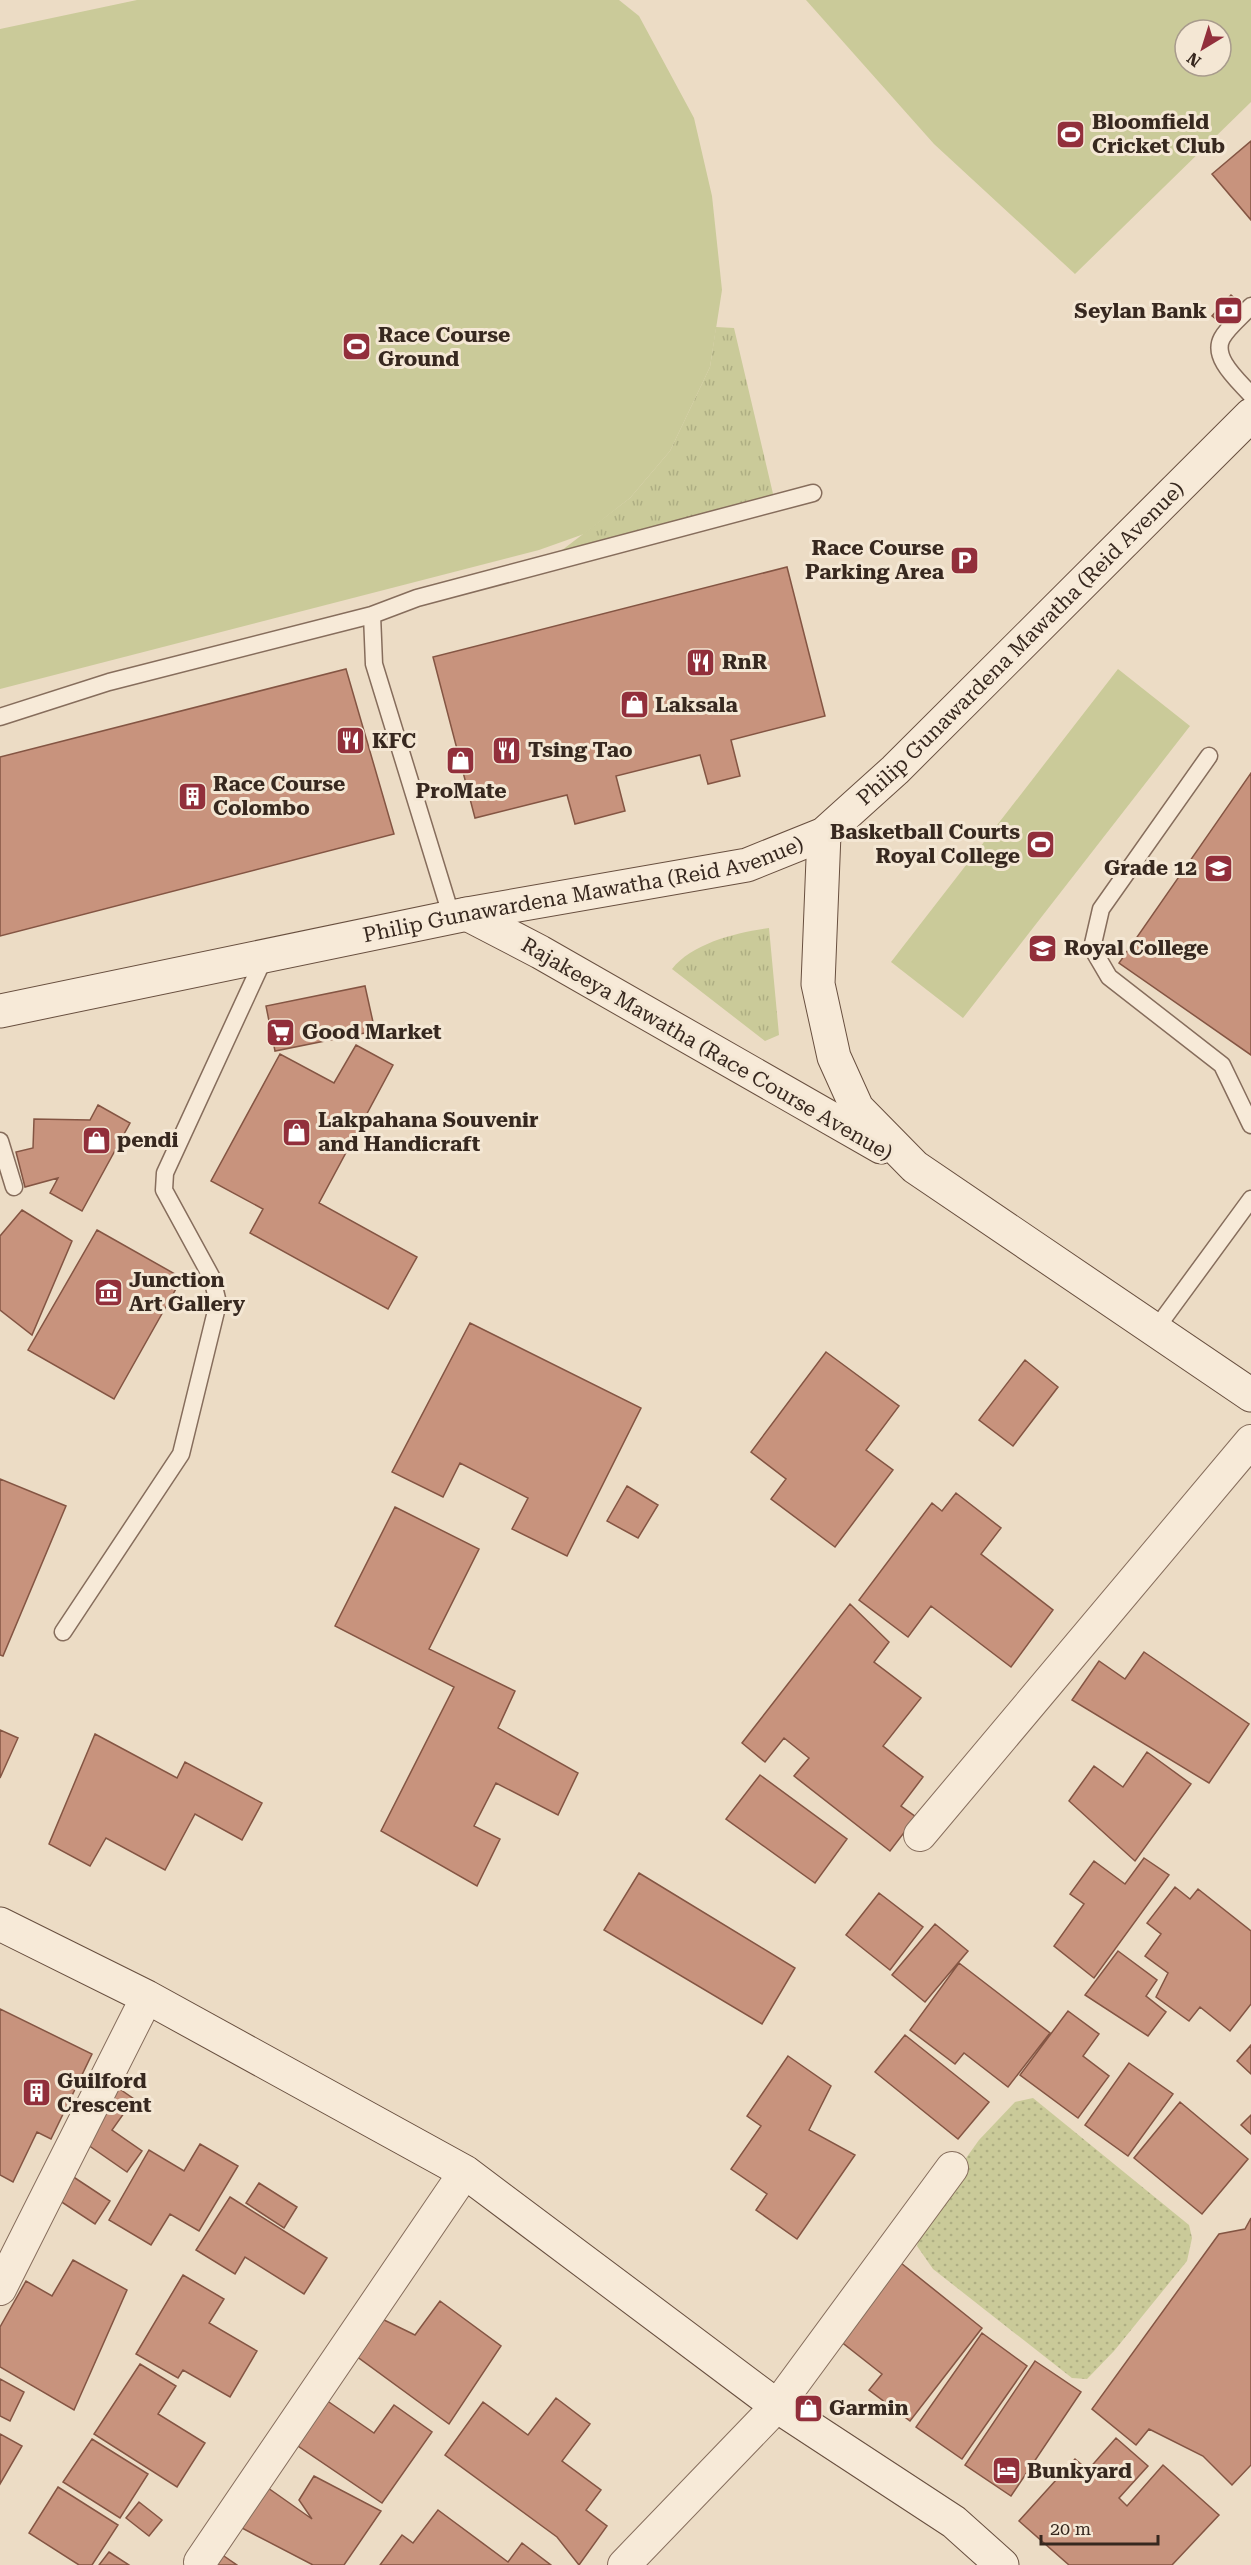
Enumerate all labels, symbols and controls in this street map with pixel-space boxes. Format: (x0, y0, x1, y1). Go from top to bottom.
north arrow (1173, 18, 1233, 78)
text: N (1183, 48, 1205, 71)
place label: Bloomfield Cricket Club (1092, 110, 1225, 158)
sports icon: Bloomfield Cricket Club (1055, 118, 1087, 150)
bank icon: Seylan Bank (1212, 295, 1244, 327)
place label: Seylan Bank (1074, 299, 1208, 323)
place label: Race Course Ground (378, 323, 510, 371)
sports icon: Race Course Ground (341, 331, 373, 363)
street label: Philip Gunawardena Mawatha (Reid Avenue) (852, 477, 1189, 810)
place label: Race Course Parking Area (805, 536, 945, 584)
parking icon: Race Course Parking Area (949, 544, 981, 576)
restaurant icon: RnR (685, 646, 717, 678)
place label: RnR (722, 650, 768, 674)
shop icon: Laksala (618, 689, 650, 721)
place label: Laksala (655, 693, 738, 717)
restaurant icon: KFC (335, 725, 367, 757)
place label: KFC (372, 729, 416, 753)
restaurant icon: Tsing Tao (491, 734, 523, 766)
place label: Tsing Tao (528, 738, 633, 762)
shop icon: ProMate (445, 744, 477, 776)
place label: Race Course Colombo (213, 772, 345, 820)
place label: ProMate (416, 779, 506, 803)
building icon: Race Course Colombo (176, 780, 208, 812)
place label: Basketball Courts Royal College (830, 820, 1020, 868)
sports icon: Basketball Courts Royal College (1025, 828, 1057, 860)
street label: Philip Gunawardena Mawatha (Reid Avenue) (361, 832, 807, 947)
school or university icon: Grade 12 (1202, 852, 1234, 884)
place label: Grade 12 (1104, 856, 1197, 880)
school or university icon: Royal College (1027, 932, 1059, 964)
street label: Rajakeeya Mawatha (Race Course Avenue) (517, 933, 897, 1165)
place label: Royal College (1064, 936, 1209, 960)
supermarket icon: Good Market (265, 1016, 297, 1048)
place label: Good Market (302, 1020, 442, 1044)
place label: Lakpahana Souvenir and Handicraft (318, 1108, 539, 1156)
shop icon: Lakpahana Souvenir and Handicraft (281, 1116, 313, 1148)
shop icon: pendi (80, 1124, 112, 1156)
place label: pendi (117, 1128, 179, 1152)
place label: Junction Art Gallery (129, 1268, 245, 1316)
museum icon: Junction Art Gallery (92, 1276, 124, 1308)
place label: Guilford Crescent (57, 2069, 152, 2117)
building icon: Guilford Crescent (20, 2077, 52, 2109)
shop icon: Garmin (792, 2392, 824, 2424)
place label: Garmin (829, 2396, 909, 2420)
hotel icon: Bunkyard (990, 2455, 1022, 2487)
place label: Bunkyard (1027, 2459, 1132, 2483)
scale bar (1041, 2508, 1158, 2546)
text: 20 m (1050, 2518, 1091, 2539)

